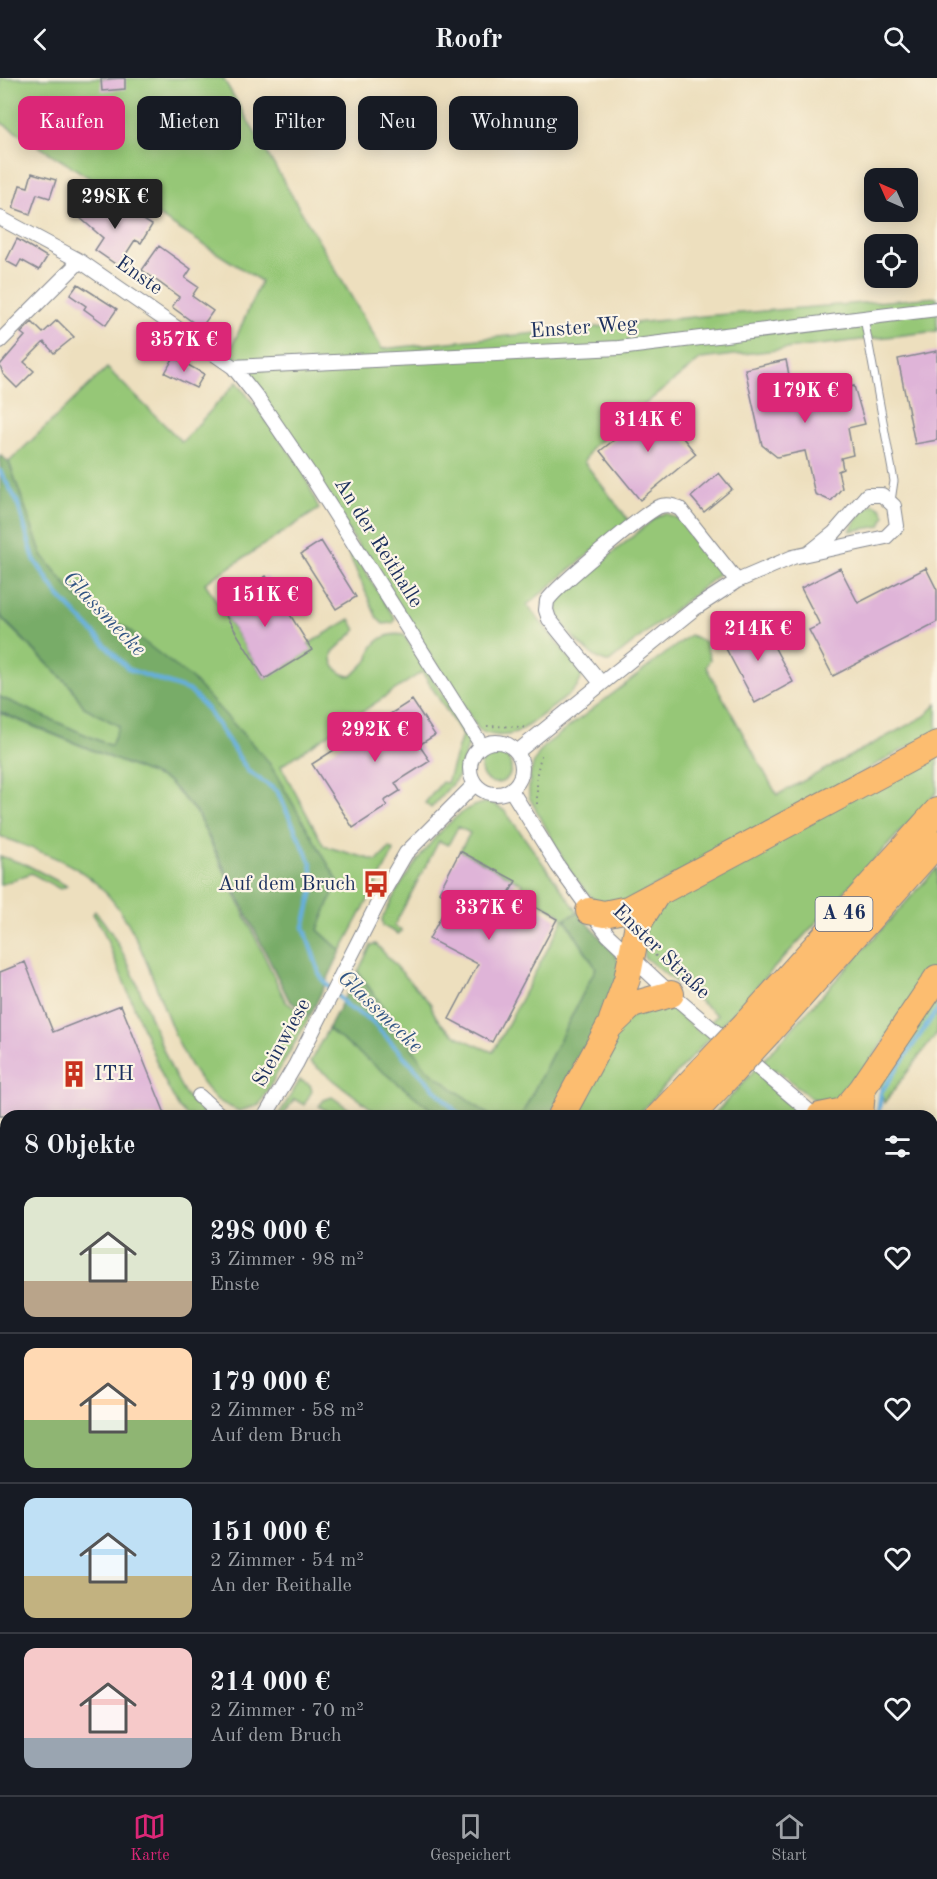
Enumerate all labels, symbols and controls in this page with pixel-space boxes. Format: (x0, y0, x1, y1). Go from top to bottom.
icon: back (24, 23, 57, 56)
icon: search (880, 23, 913, 56)
text: Roofr (434, 26, 503, 53)
chip: Kaufen (18, 96, 125, 150)
chip: Mieten (137, 96, 241, 150)
chip: Filter (253, 96, 346, 150)
chip: Neu (358, 96, 437, 150)
chip: Wohnung (449, 96, 578, 150)
north arrow (864, 168, 918, 222)
map controls (864, 168, 918, 288)
pin: 298K € (66, 179, 164, 230)
text: 298K € (81, 188, 149, 208)
button: locate (864, 234, 918, 288)
street label: Enste (112, 252, 166, 300)
street label: Enster Weg (529, 314, 639, 342)
pin: 357K € (135, 322, 233, 373)
text: 357K € (150, 331, 218, 351)
pin: 179K € (756, 373, 854, 424)
text: 179K € (771, 382, 839, 402)
pin: 314K € (599, 402, 697, 453)
text: 314K € (614, 411, 682, 431)
street label: An der Reithalle (330, 474, 426, 612)
water label: Glassmecke (58, 567, 150, 661)
pin: 151K € (216, 577, 314, 628)
text: 151K € (231, 586, 299, 606)
pin: 214K € (709, 611, 807, 662)
text: 214K € (724, 620, 792, 640)
pin: 292K € (326, 712, 424, 763)
text: 292K € (341, 721, 409, 741)
bus stop icon: Auf dem Bruch (361, 869, 391, 899)
place label: Auf dem Bruch (218, 874, 356, 895)
pin: 337K € (440, 890, 538, 941)
road number: A 46 (816, 897, 872, 931)
text: 337K € (455, 899, 523, 919)
street label: Enster Straße (608, 901, 714, 1003)
water label: Glassmecke (333, 966, 427, 1058)
street label: Steinwiese (249, 995, 315, 1091)
building icon: ITH (59, 1059, 89, 1089)
place label: ITH (94, 1064, 134, 1085)
icon: filters (881, 1130, 914, 1163)
text: 8 Objekte (24, 1133, 136, 1159)
text: 298 000 € (210, 1219, 330, 1245)
icon: home (72, 1221, 144, 1293)
icon: heart (881, 1241, 914, 1274)
text: 3 Zimmer · 98 m² (210, 1250, 364, 1270)
text: Enste (210, 1275, 259, 1295)
text: 179 000 € (210, 1370, 330, 1396)
icon: home (72, 1372, 144, 1444)
icon: heart (881, 1392, 914, 1425)
text: 2 Zimmer · 58 m² (210, 1401, 364, 1421)
text: Auf dem Bruch (210, 1426, 342, 1446)
text: 151 000 € (210, 1520, 330, 1546)
icon: home (72, 1522, 144, 1594)
icon: heart (881, 1542, 914, 1575)
text: 2 Zimmer · 54 m² (210, 1551, 364, 1571)
text: An der Reithalle (210, 1576, 352, 1596)
text: 214 000 € (210, 1670, 330, 1696)
icon: home (72, 1672, 144, 1744)
icon: heart (881, 1692, 914, 1725)
text: 2 Zimmer · 70 m² (210, 1701, 364, 1721)
text: Auf dem Bruch (210, 1726, 342, 1746)
tab: Karte (130, 1810, 170, 1866)
tab: Gespeichert (430, 1810, 511, 1866)
tab: Start (771, 1810, 807, 1866)

